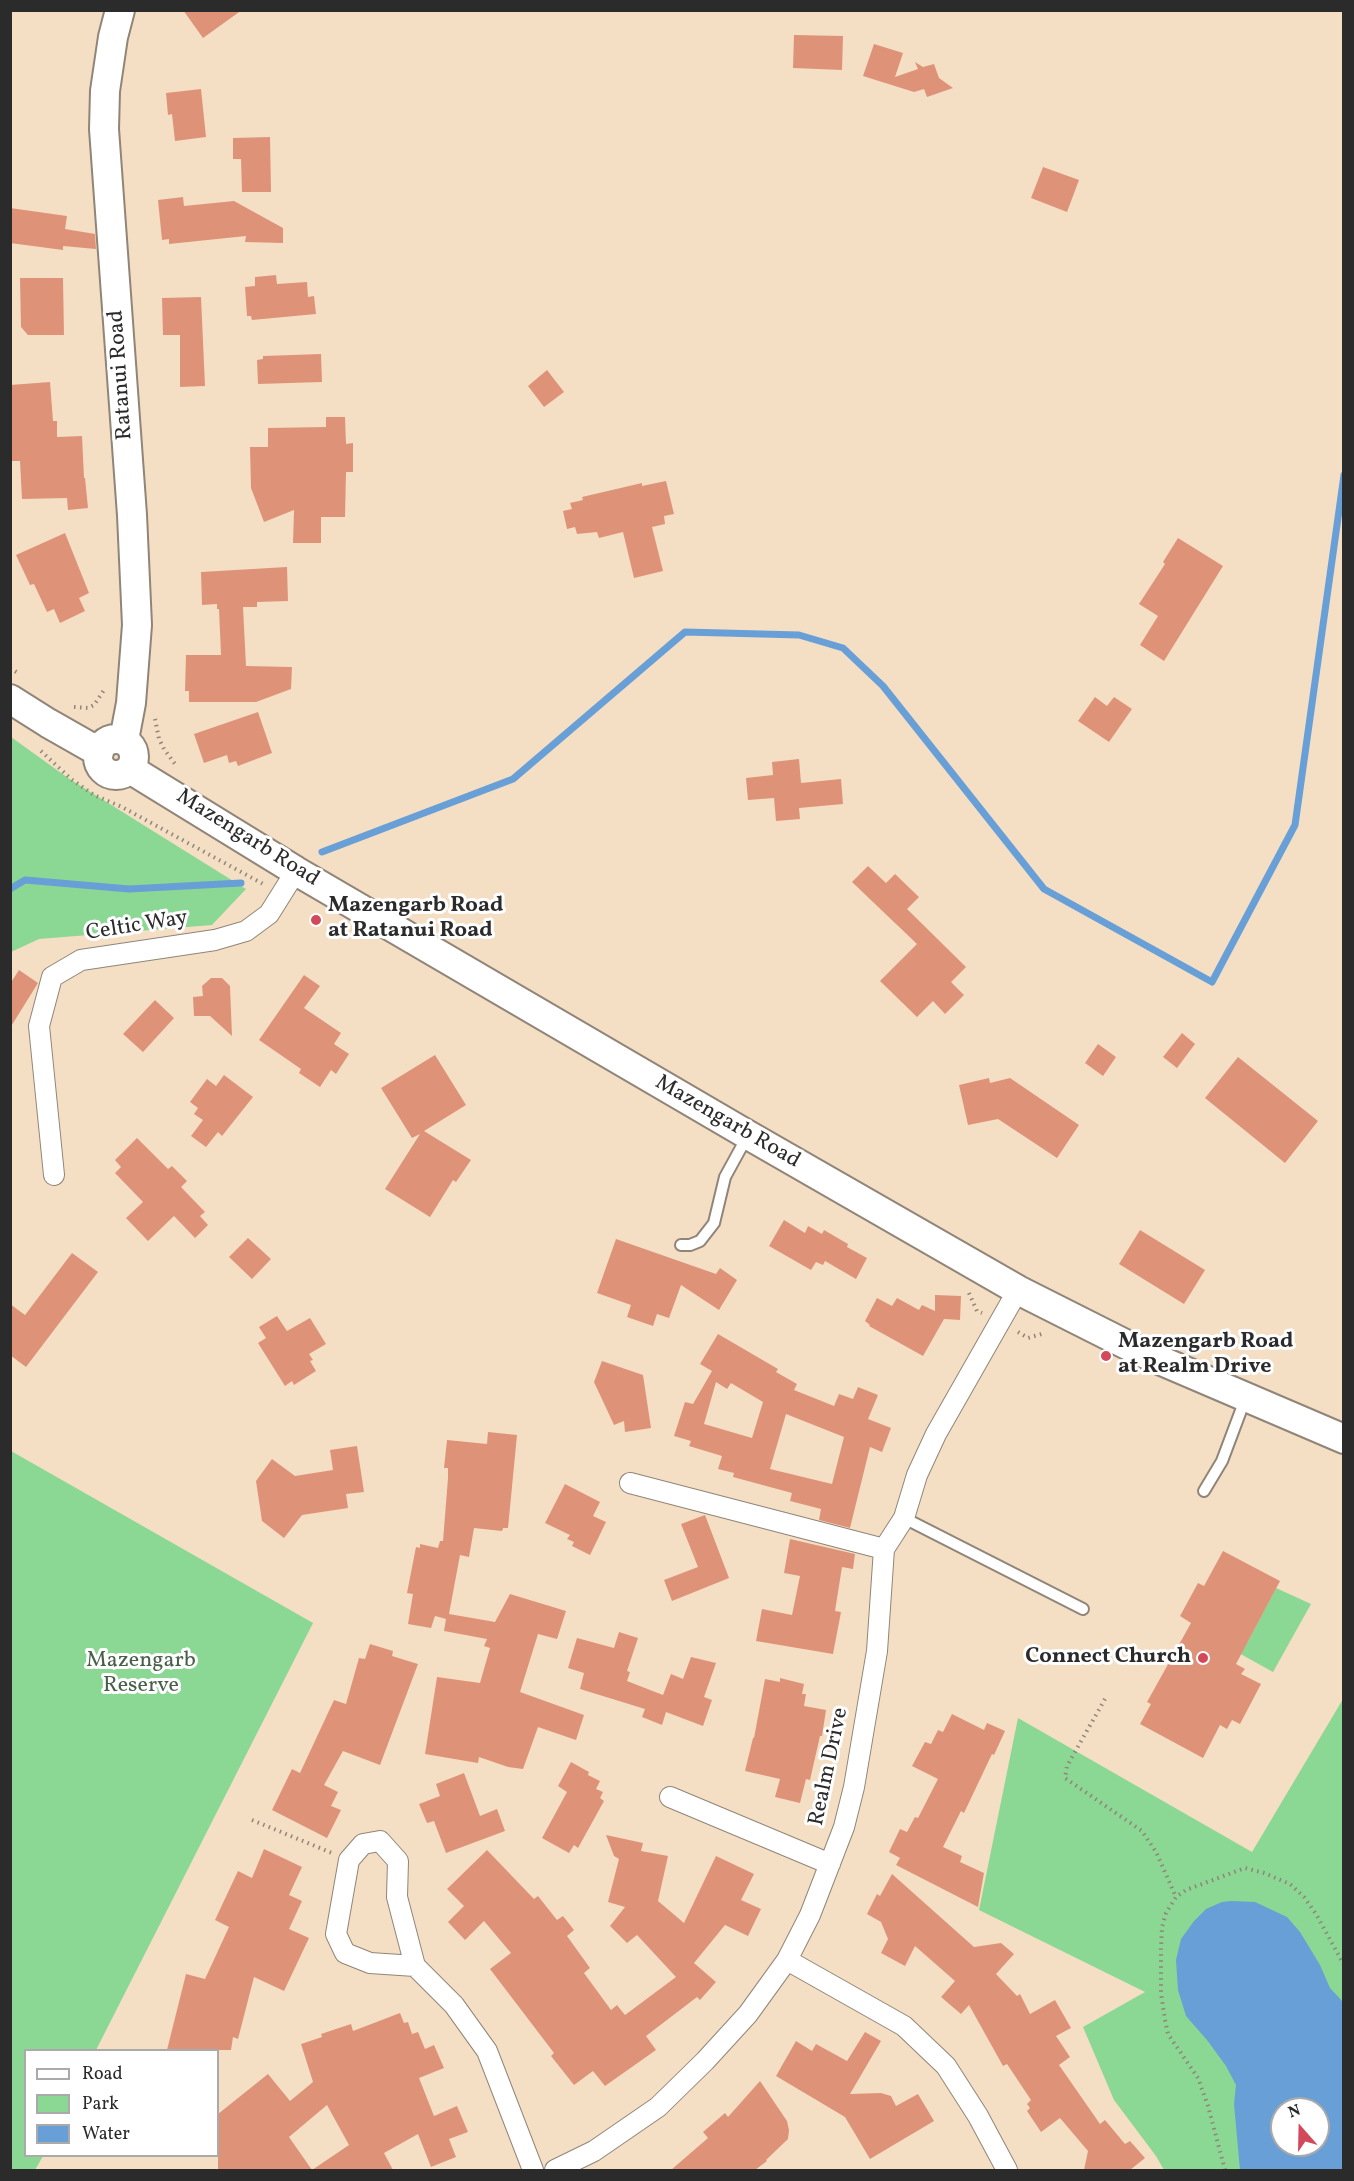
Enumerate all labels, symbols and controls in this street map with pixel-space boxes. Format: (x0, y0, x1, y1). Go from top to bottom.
street label: Ratanui Road (104, 309, 140, 441)
street label: Mazengarb Road (171, 784, 323, 894)
place label: Mazengarb Road at Ratanui Road (328, 894, 503, 945)
street label: Celtic Way (84, 906, 190, 948)
marker: Mazengarb Road at Ratanui Road (309, 913, 323, 927)
street label: Mazengarb Road (650, 1071, 804, 1175)
place label: Mazengarb Road at Realm Drive (1118, 1330, 1293, 1382)
marker: Mazengarb Road at Realm Drive (1099, 1349, 1113, 1363)
place label: Connect Church (1025, 1645, 1191, 1671)
park label: Mazengarb Reserve (86, 1649, 196, 1700)
marker: Connect Church (1196, 1651, 1210, 1665)
street label: Realm Drive (805, 1705, 855, 1829)
legend (24, 2049, 219, 2157)
text: Road (82, 2062, 123, 2087)
text: Park (82, 2092, 119, 2117)
north arrow (1270, 2097, 1330, 2157)
text: N (1285, 2100, 1304, 2124)
text: Water (82, 2122, 130, 2147)

